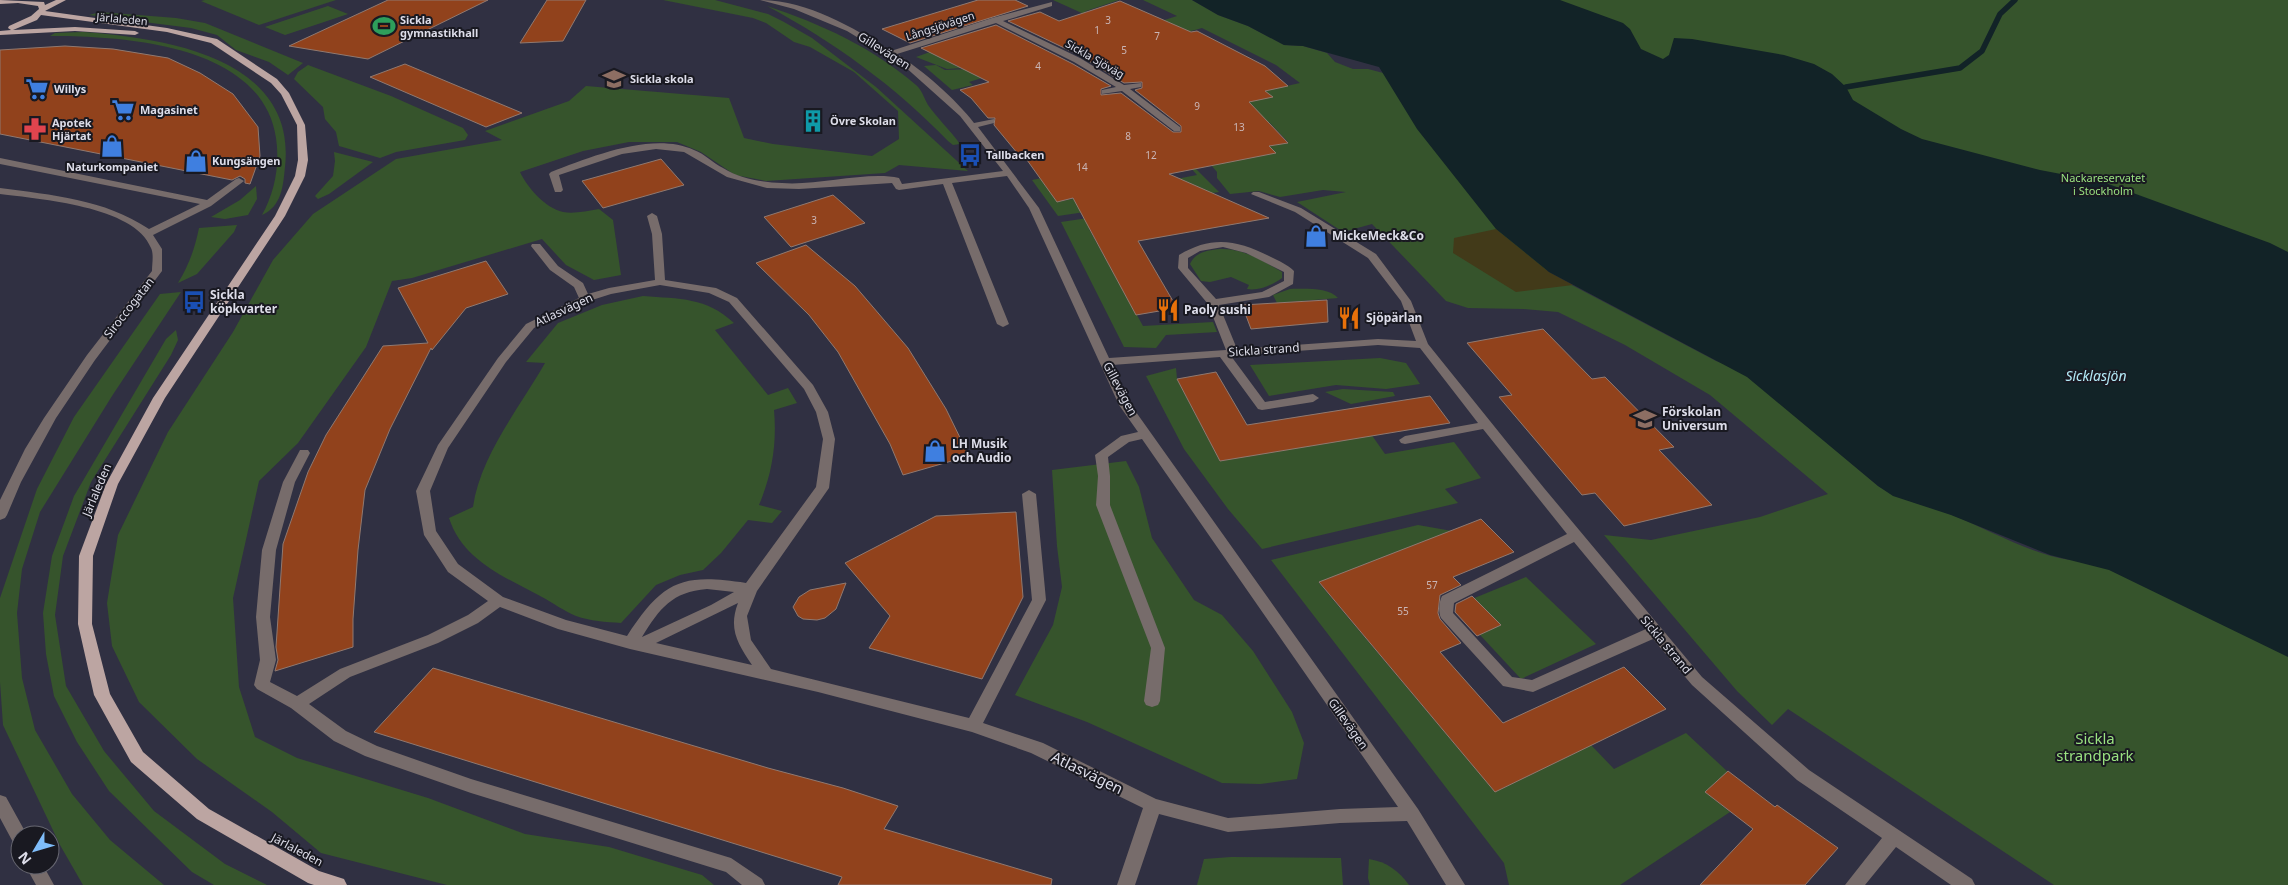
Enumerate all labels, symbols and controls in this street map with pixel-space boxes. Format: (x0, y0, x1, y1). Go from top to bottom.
street label: Långsjövägen (903, 7, 976, 44)
street label: Järlaleden (95, 9, 148, 28)
place label: Sickla gymnastikhall (400, 12, 478, 40)
sports icon: Sickla gymnastikhall (371, 13, 397, 39)
house number: 3 (1105, 13, 1111, 27)
house number: 1 (1094, 23, 1100, 37)
street label: Gillevägen (855, 28, 914, 73)
house number: 7 (1154, 29, 1160, 43)
street label: Sickla Sjöväg (1063, 36, 1127, 81)
house number: 5 (1121, 43, 1127, 57)
house number: 4 (1035, 59, 1041, 73)
school or university icon: Sickla skola (601, 66, 627, 92)
place label: Sickla skola (630, 71, 694, 86)
supermarket icon: Willys (24, 76, 50, 102)
place label: Willys (54, 81, 87, 96)
supermarket icon: Magasinet (110, 97, 136, 123)
house number: 9 (1194, 99, 1200, 113)
place label: Magasinet (140, 102, 198, 117)
building icon: Övre Skolan (800, 108, 826, 134)
place label: Övre Skolan (830, 113, 896, 128)
place label: Apotek Hjärtat (52, 115, 92, 143)
pharmacy icon: Apotek Hjärtat (22, 116, 48, 142)
house number: 13 (1233, 120, 1245, 134)
house number: 8 (1125, 129, 1131, 143)
shop icon: Naturkompaniet (99, 133, 125, 159)
bus stop icon: Tallbacken (957, 142, 983, 168)
place label: Tallbacken (986, 147, 1044, 162)
shop icon: Kungsängen (183, 148, 209, 174)
house number: 12 (1145, 148, 1157, 162)
place label: Kungsängen (212, 153, 281, 168)
place label: Naturkompaniet (66, 159, 158, 174)
house number: 14 (1076, 160, 1088, 174)
park label: Nackareservatet i Stockholm (2061, 170, 2145, 198)
house number: 3 (811, 213, 817, 227)
shop icon: MickeMeck&Co (1303, 223, 1329, 249)
place label: MickeMeck&Co (1332, 227, 1424, 244)
street label: Siroccogatan (99, 274, 158, 342)
place label: Sickla köpkvarter (210, 286, 278, 317)
bus stop icon: Sickla köpkvarter (181, 289, 207, 315)
street label: Atlasvägen (532, 289, 595, 330)
restaurant icon: Paoly sushi (1155, 297, 1181, 323)
place label: Paoly sushi (1184, 301, 1251, 318)
restaurant icon: Sjöpärlan (1336, 305, 1362, 331)
place label: Sjöpärlan (1366, 309, 1422, 326)
street label: Sickla strand (1228, 339, 1300, 360)
street label: Gillevägen (1099, 359, 1142, 419)
water label: Sicklasjön (2065, 366, 2127, 385)
place label: Förskolan Universum (1662, 403, 1727, 434)
school or university icon: Förskolan Universum (1632, 406, 1658, 432)
place label: LH Musik och Audio (952, 435, 1011, 466)
shop icon: LH Musik och Audio (922, 438, 948, 464)
street label: Järlaleden (77, 461, 115, 520)
house number: 57 (1426, 578, 1438, 592)
house number: 55 (1397, 604, 1409, 618)
street label: Sickla strand (1637, 612, 1696, 677)
street label: Gillevägen (1325, 695, 1372, 753)
park label: Sickla strandpark (2056, 728, 2134, 765)
street label: Atlasvägen (1048, 746, 1127, 798)
north arrow (10, 825, 60, 875)
street label: Järlaleden (268, 828, 326, 870)
text: N (13, 848, 35, 869)

